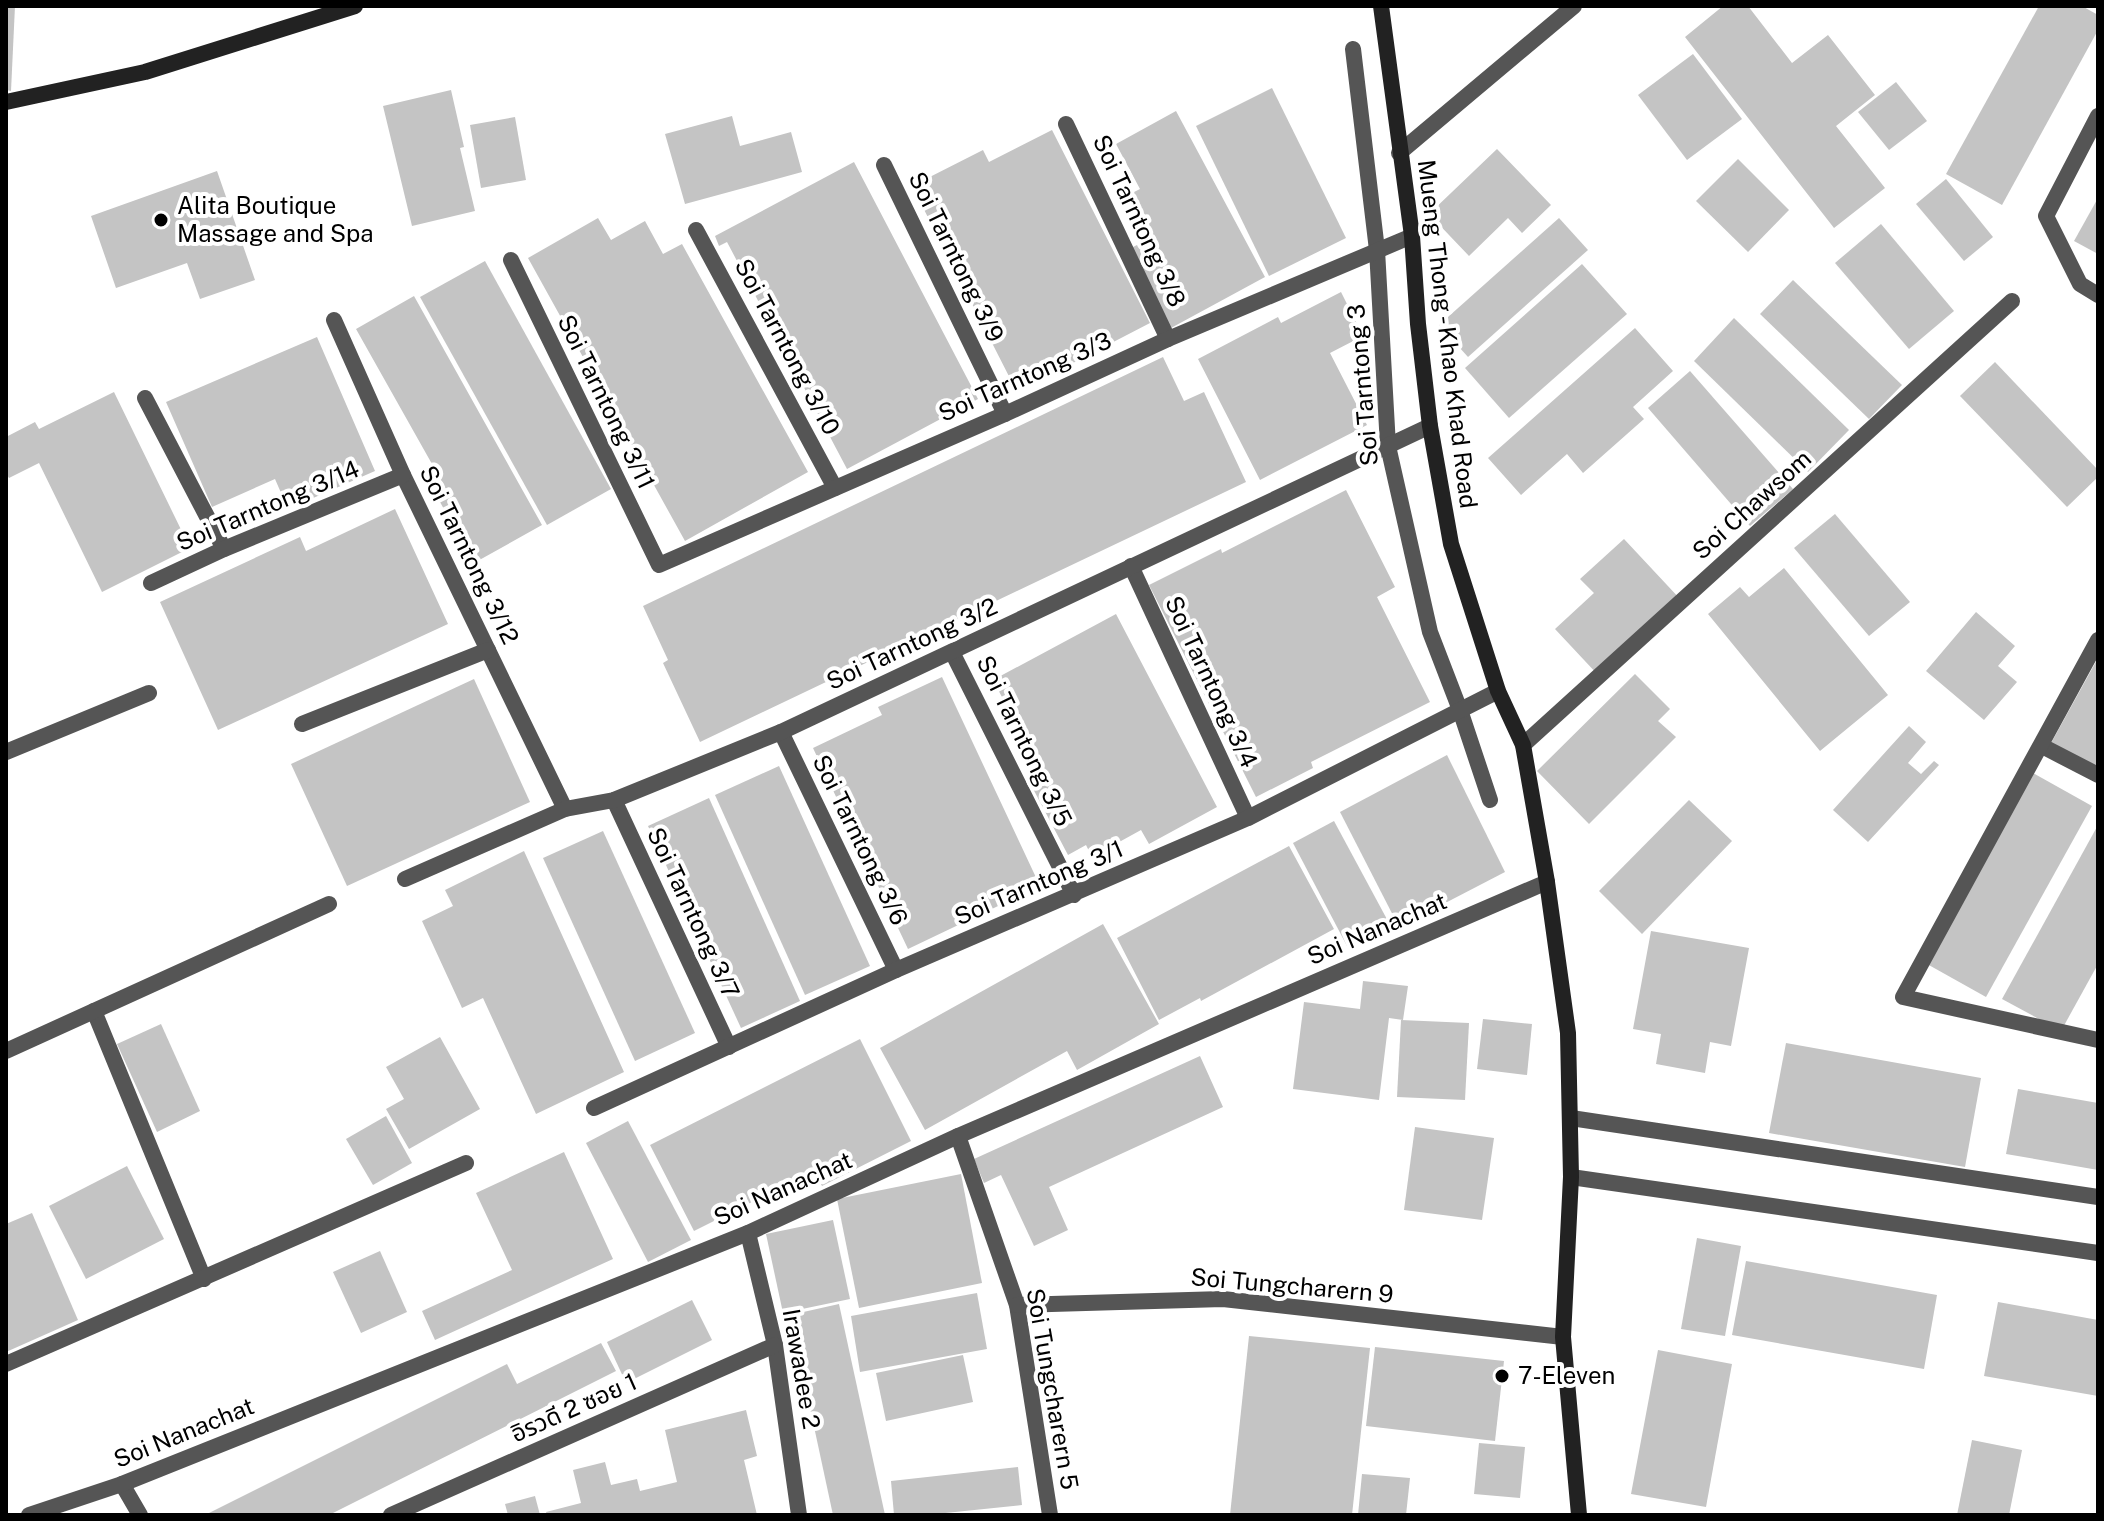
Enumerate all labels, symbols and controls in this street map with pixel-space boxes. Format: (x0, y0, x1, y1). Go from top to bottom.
street label: Soi Tarntong 3/8 (1088, 130, 1192, 311)
street label: Mueng Thong - Khao Khad Road (1413, 158, 1483, 510)
street label: Soi Tarntong 3/9 (904, 167, 1010, 346)
place label: Alita Boutique Massage and Spa (177, 191, 373, 247)
marker: Alita Boutique Massage and Spa (152, 211, 170, 229)
street label: Soi Tarntong 3/10 (730, 254, 846, 439)
street label: Soi Tarntong 3 (1341, 303, 1383, 467)
street label: Soi Tarntong 3/11 (553, 310, 661, 493)
street label: Soi Tarntong 3/3 (934, 325, 1115, 427)
street label: Soi Chawsom (1686, 444, 1816, 565)
street label: Soi Tarntong 3/14 (172, 454, 363, 556)
street label: Soi Tarntong 3/12 (415, 461, 525, 648)
street label: Soi Tarntong 3/2 (822, 591, 1001, 695)
street label: Soi Tarntong 3/4 (1160, 591, 1264, 772)
street label: Soi Tarntong 3/5 (971, 651, 1078, 830)
street label: Soi Tarntong 3/6 (808, 750, 914, 929)
street label: Soi Tarntong 3/7 (642, 823, 746, 1003)
street label: Soi Tarntong 3/1 (950, 834, 1127, 930)
street label: Soi Nanachat (1303, 886, 1450, 970)
street label: Soi Nanachat (709, 1145, 856, 1231)
street label: Soi Tungcharern 9 (1189, 1262, 1395, 1308)
street label: Soi Tungcharern 5 (1021, 1286, 1084, 1492)
street label: Irawadee 2 (778, 1306, 826, 1431)
place label: 7-Eleven (1518, 1361, 1615, 1389)
street label: อิรวดี 2 ซอย 1 (506, 1367, 641, 1447)
marker: 7-Eleven (1493, 1367, 1511, 1385)
street label: Soi Nanachat (110, 1391, 258, 1473)

